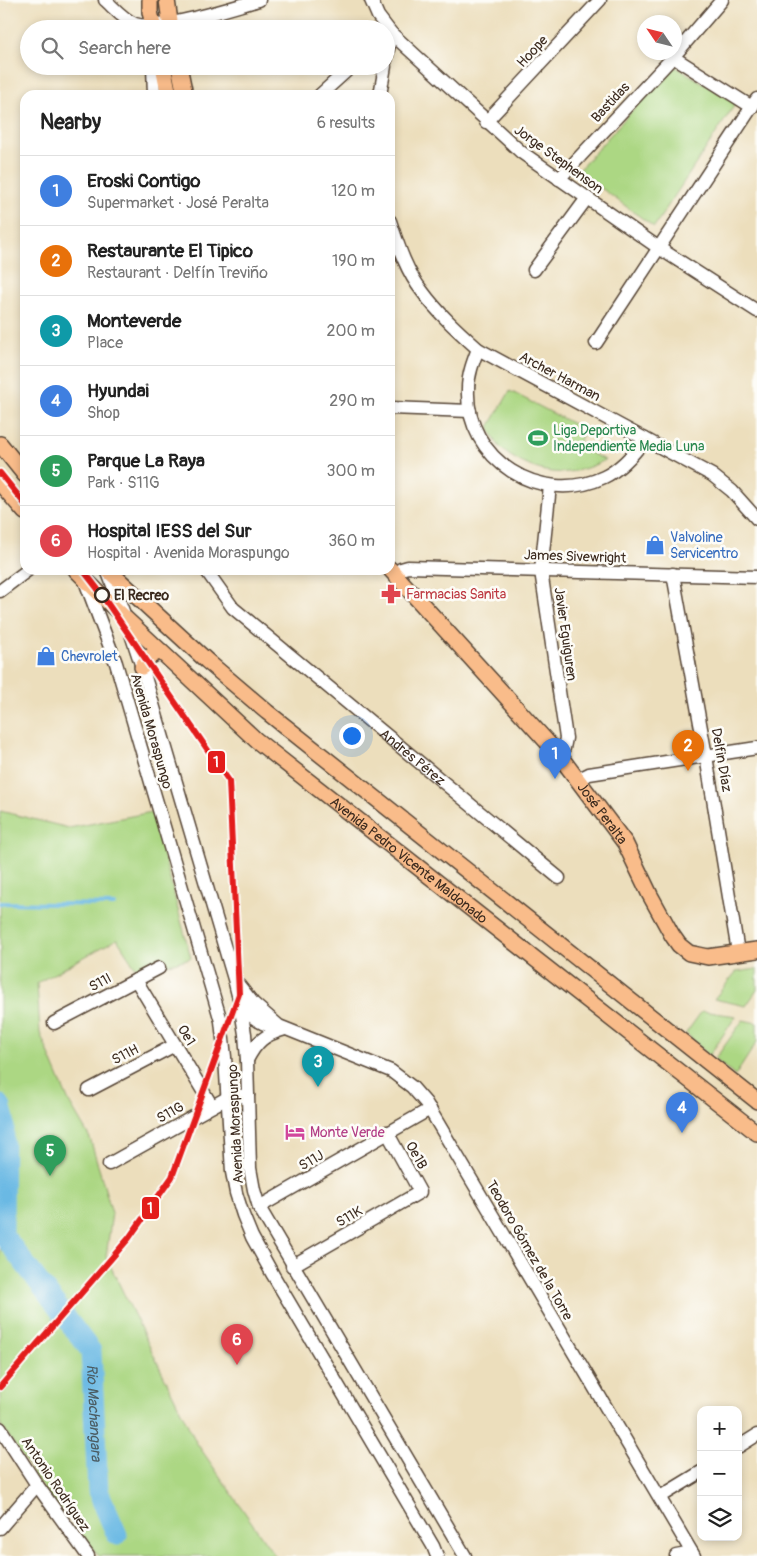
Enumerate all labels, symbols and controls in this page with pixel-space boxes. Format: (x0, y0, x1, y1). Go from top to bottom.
north arrow (637, 15, 682, 60)
search box (20, 20, 395, 75)
street label: Hoope (513, 32, 551, 71)
icon: search (38, 34, 66, 62)
text: Search here (78, 36, 171, 60)
street label: Bastidas (588, 78, 634, 126)
text: Nearby (40, 109, 101, 136)
text: 6 results (317, 113, 375, 133)
street label: Jorge Stephenson (511, 121, 607, 197)
text: Eroski Contigo (87, 169, 201, 193)
text: 1 (53, 181, 59, 201)
text: 120 m (331, 181, 375, 201)
text: Supermarket · José Peralta (87, 193, 269, 213)
text: Restaurante El Tipico (87, 239, 253, 263)
text: 2 (52, 251, 60, 271)
text: 190 m (332, 251, 375, 271)
text: Restaurant · Delfín Treviño (87, 263, 268, 283)
text: Monteverde (87, 309, 181, 333)
text: 3 (52, 321, 60, 341)
text: 200 m (327, 321, 375, 341)
text: Place (87, 333, 123, 353)
street label: Archer Harman (516, 348, 603, 405)
text: Hyundai (87, 379, 149, 403)
text: 4 (51, 391, 61, 411)
text: 290 m (329, 391, 375, 411)
text: Shop (87, 403, 120, 423)
place label: Liga Deportiva Independiente Media Luna (553, 422, 705, 455)
sports icon: Liga Deportiva Independiente Media Luna (527, 427, 549, 449)
text: Parque La Raya (87, 449, 205, 473)
text: 5 (52, 461, 60, 481)
text: 300 m (327, 461, 375, 481)
text: Park · S11G (87, 473, 160, 493)
text: Hospital IESS del Sur (87, 519, 252, 543)
place label: Valvoline Servicentro (670, 529, 739, 562)
text: 6 (51, 531, 61, 551)
text: 360 m (328, 531, 375, 551)
shop icon: Valvoline Servicentro (644, 534, 666, 556)
text: Hospital · Avenida Moraspungo (87, 543, 290, 563)
street label: James Sivewright (523, 546, 627, 567)
pharmacy icon: Farmacias Sanita (380, 583, 402, 605)
place label: Farmacias Sanita (406, 586, 506, 603)
street label: Javier Eguiguren (551, 586, 580, 682)
marker: El Recreo (94, 587, 110, 603)
place label: El Recreo (114, 587, 169, 604)
shop icon: Chevrolet (35, 645, 57, 667)
place label: Chevrolet (61, 648, 118, 665)
street label: Avenida Moraspungo (127, 671, 176, 791)
your location (339, 723, 365, 749)
street label: Andrés Pérez (376, 725, 449, 789)
street label: Delfin Díaz (708, 727, 735, 793)
pin: 2 (672, 730, 704, 771)
pin: 1 (539, 738, 571, 779)
line badge: 1 (207, 750, 226, 774)
text: 1 (213, 754, 219, 771)
street label: José Peralta (574, 779, 631, 848)
street label: Avenida Pedro Vicente Maldonado (327, 793, 491, 928)
street label: S11I (86, 970, 114, 995)
street label: Oe1 (174, 1022, 199, 1049)
street label: S11H (109, 1040, 142, 1068)
pin: 3 (302, 1046, 334, 1087)
street label: Avenida Moraspungo (224, 1063, 247, 1184)
pin: 4 (666, 1092, 698, 1133)
street label: S11G (154, 1098, 187, 1127)
hotel icon: Monte Verde (284, 1121, 306, 1143)
place label: Monte Verde (310, 1124, 385, 1141)
pin: 5 (34, 1135, 66, 1176)
street label: Oe1B (402, 1138, 431, 1172)
street label: S11J (296, 1146, 327, 1174)
street label: Teodoro Gómez de la Torre (483, 1177, 577, 1323)
line badge: 1 (141, 1196, 160, 1220)
text: 1 (147, 1200, 153, 1217)
street label: S11K (333, 1202, 366, 1231)
pin: 6 (221, 1324, 253, 1365)
water label: Rio Machangara (82, 1364, 106, 1463)
map controls (697, 1406, 742, 1541)
button: + (697, 1406, 742, 1451)
street label: Antonio Rodríguez (18, 1434, 94, 1535)
button: − (697, 1451, 742, 1496)
button: layers (697, 1496, 742, 1541)

